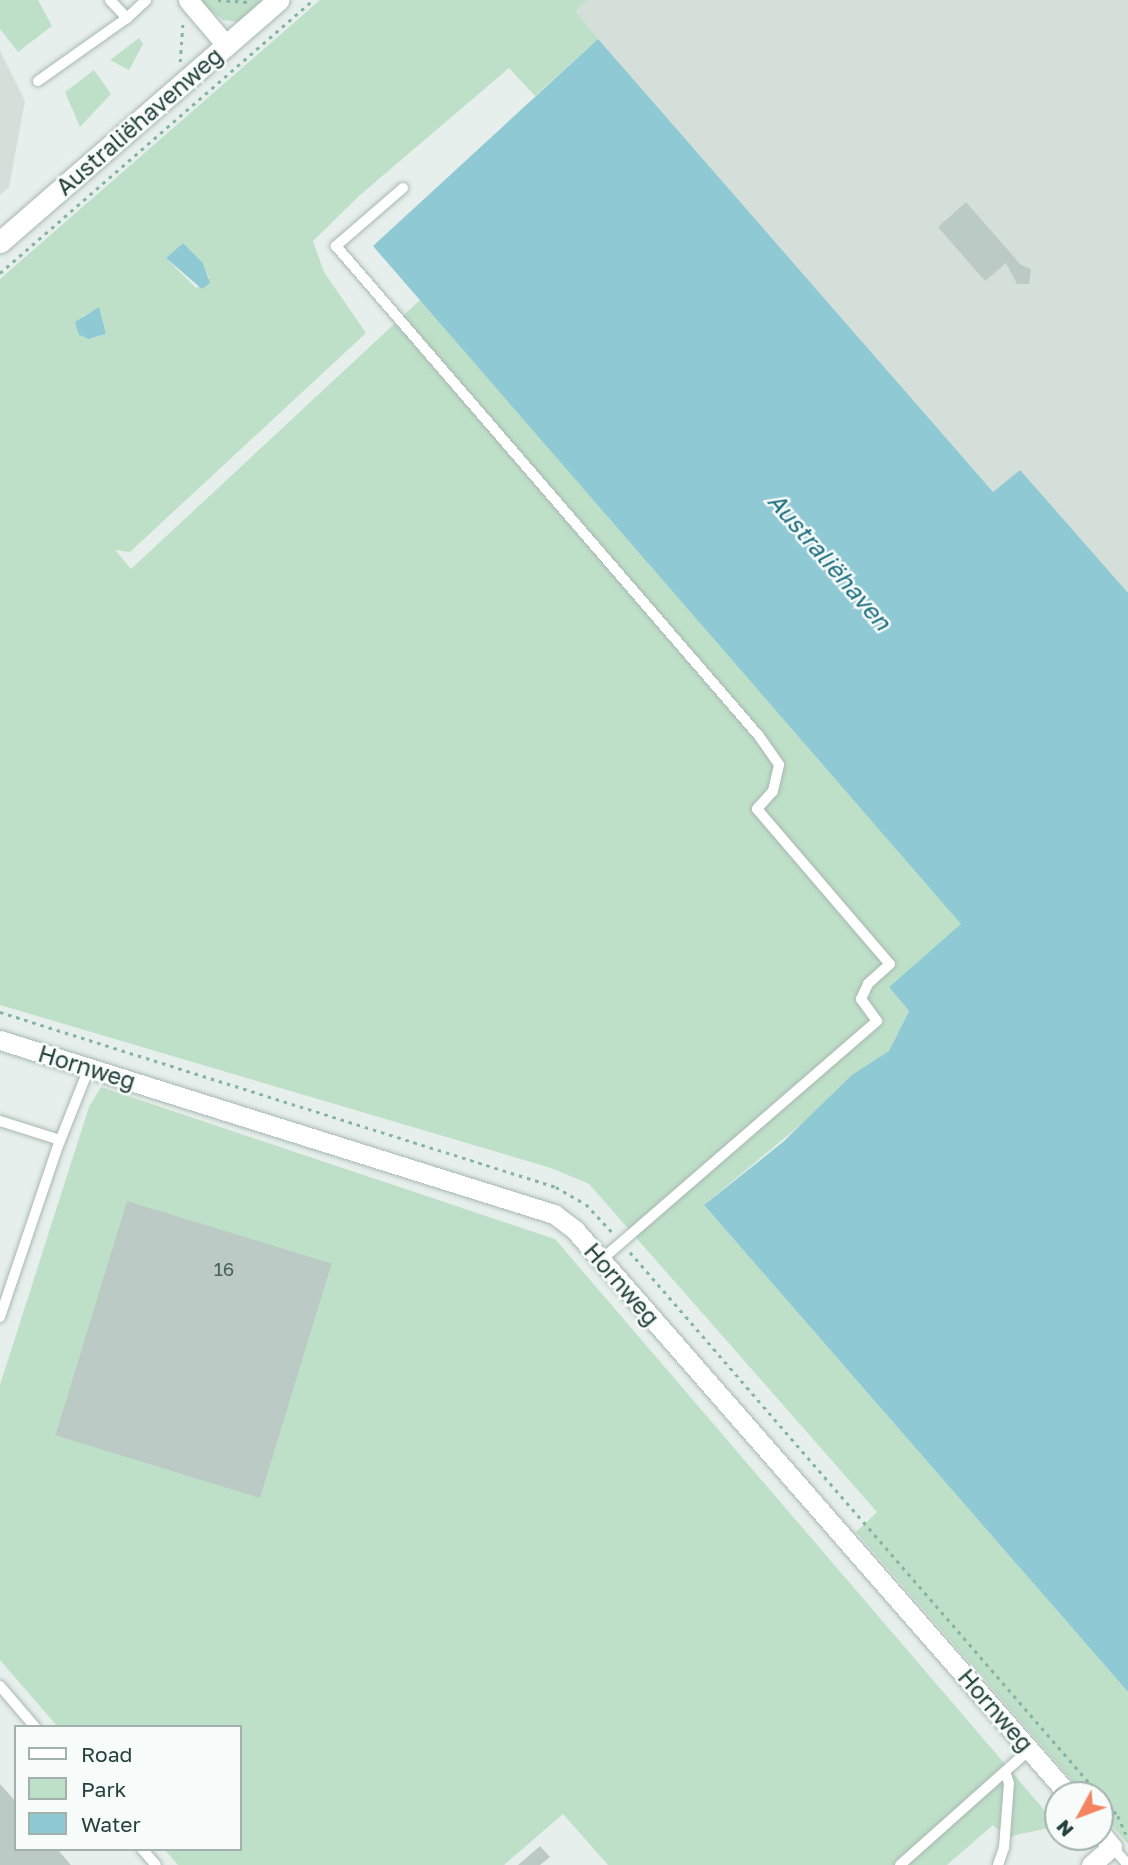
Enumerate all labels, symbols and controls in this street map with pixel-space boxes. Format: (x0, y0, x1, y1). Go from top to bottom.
street label: Australiëhavenweg (50, 41, 228, 201)
water label: Australiëhaven (763, 486, 897, 636)
street label: Hornweg (35, 1039, 139, 1095)
street label: Hornweg (579, 1237, 665, 1331)
house number: 16 (214, 1258, 234, 1280)
street label: Hornweg (953, 1663, 1039, 1757)
legend (14, 1725, 242, 1851)
text: Road (81, 1741, 132, 1767)
text: Park (81, 1776, 126, 1802)
north arrow (1044, 1781, 1114, 1851)
text: Water (81, 1811, 141, 1837)
text: N (1051, 1816, 1078, 1842)

